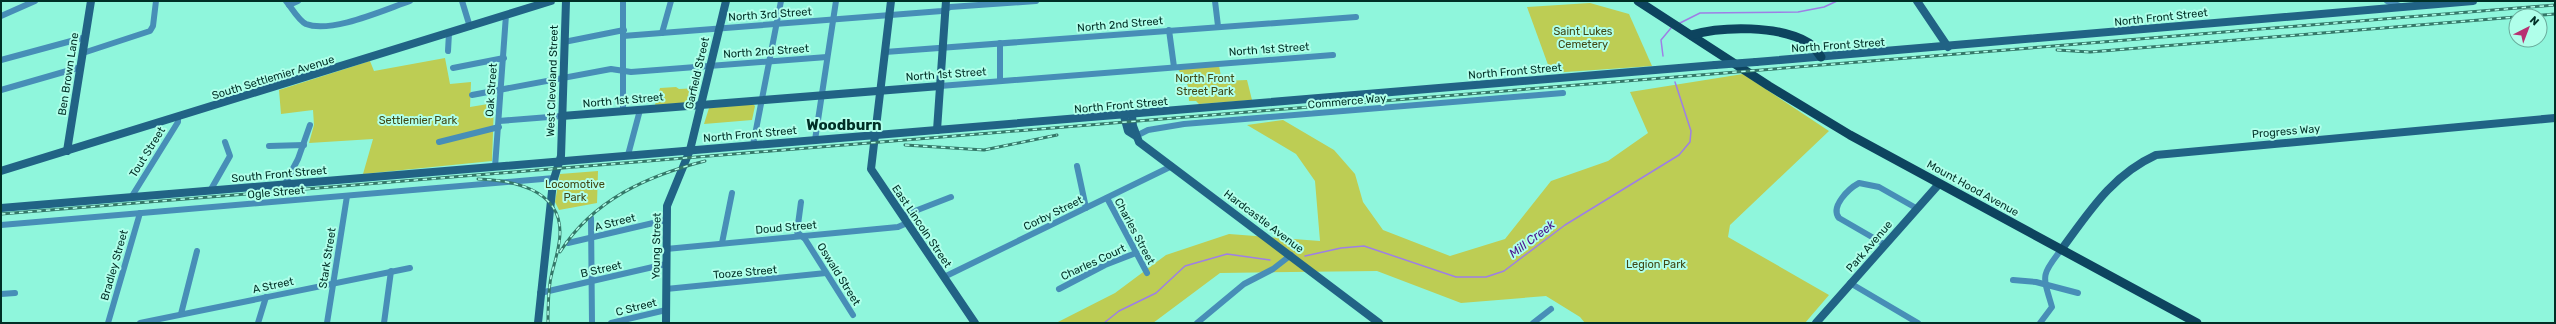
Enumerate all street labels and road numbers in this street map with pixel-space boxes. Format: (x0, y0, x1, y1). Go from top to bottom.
street label: North 3rd Street (728, 5, 813, 24)
street label: North Front Street (2114, 6, 2209, 29)
street label: North 2nd Street (1077, 14, 1164, 35)
street label: West Cleveland Street (544, 24, 561, 137)
street label: Ben Brown Lane (56, 32, 81, 116)
street label: Garfield Street (683, 35, 712, 110)
street label: North Front Street (1791, 36, 1886, 55)
street label: North 1st Street (1228, 40, 1311, 59)
street label: North 2nd Street (723, 42, 810, 61)
street label: South Settlemier Avenue (210, 53, 336, 102)
street label: North Front Street (1468, 61, 1563, 82)
street label: Oak Street (483, 62, 500, 117)
street label: North 1st Street (905, 65, 988, 84)
street label: North 1st Street (582, 90, 665, 111)
street label: Commerce Way (1307, 92, 1387, 111)
street label: North Front Street (1074, 95, 1169, 116)
street label: Progress Way (2251, 122, 2321, 141)
street label: Tout Street (127, 124, 168, 180)
street label: North Front Street (703, 124, 798, 145)
street label: Mount Hood Avenue (1924, 158, 2021, 219)
street label: South Front Street (231, 164, 328, 185)
street label: East Lincoln Street (889, 182, 955, 271)
street label: Ogle Street (247, 183, 306, 201)
street label: Hardcastle Avenue (1221, 187, 1306, 256)
street label: Corby Street (1021, 193, 1086, 233)
street label: Charles Street (1112, 196, 1158, 267)
street label: A Street (593, 211, 638, 234)
street label: Young Street (649, 212, 664, 280)
street label: Doud Street (755, 218, 818, 237)
street label: Park Avenue (1844, 218, 1895, 275)
street label: Stark Street (316, 226, 339, 289)
street label: Bradley Street (98, 228, 131, 302)
street label: Oswald Street (814, 241, 863, 309)
street label: Charles Court (1059, 241, 1128, 283)
street label: B Street (579, 258, 624, 281)
street label: Tooze Street (713, 263, 778, 282)
street label: A Street (251, 275, 295, 296)
street label: C Street (614, 296, 659, 319)

